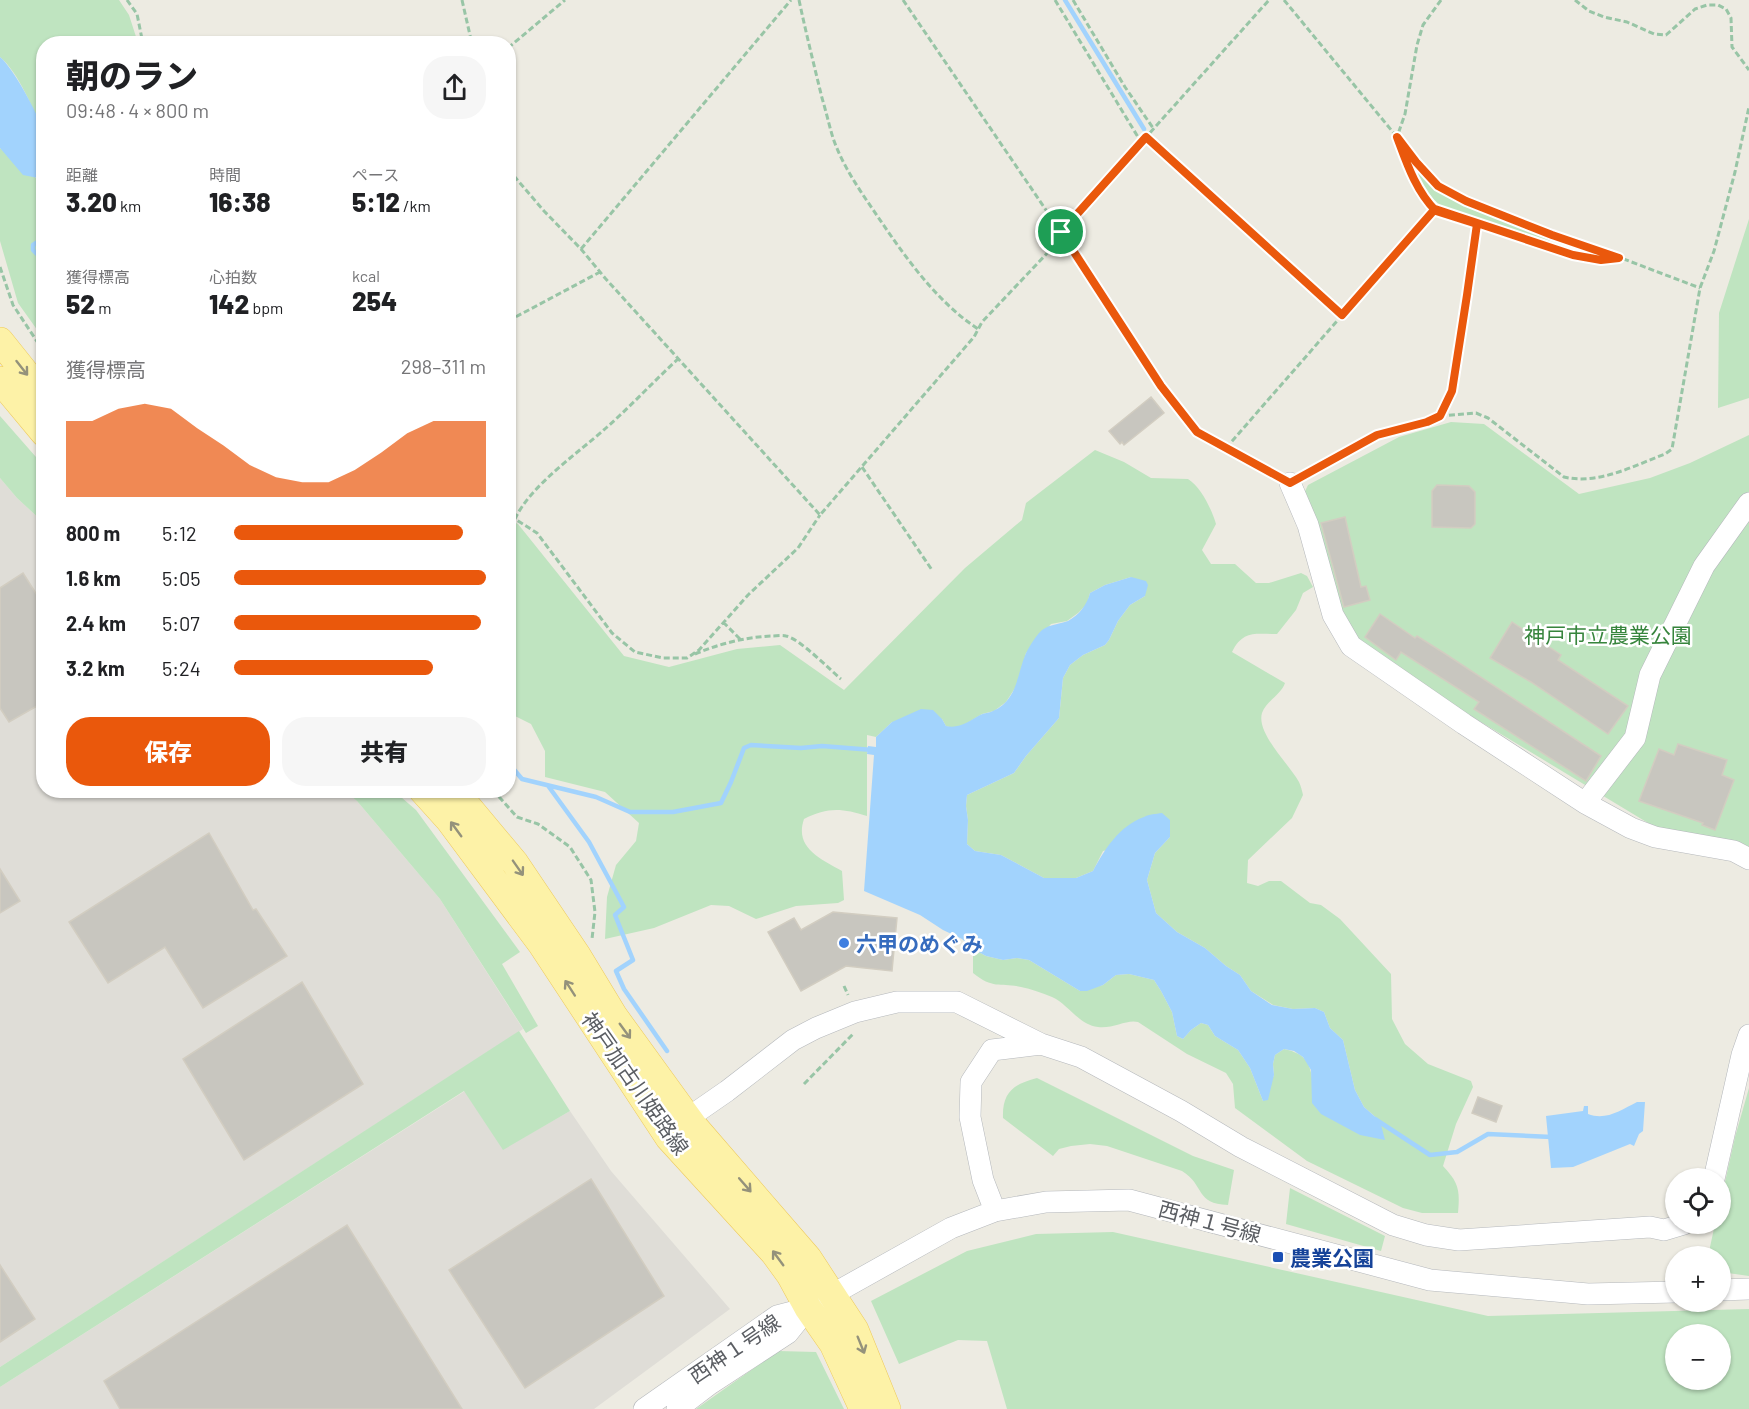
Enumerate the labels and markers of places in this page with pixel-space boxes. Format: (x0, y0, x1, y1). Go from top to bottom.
pin (1035, 206, 1086, 257)
place label: 六甲のめぐみ (856, 931, 983, 956)
marker: 六甲のめぐみ (837, 936, 851, 950)
place label: 農業公園 (1290, 1245, 1374, 1270)
marker: 農業公園 (1271, 1250, 1285, 1264)

